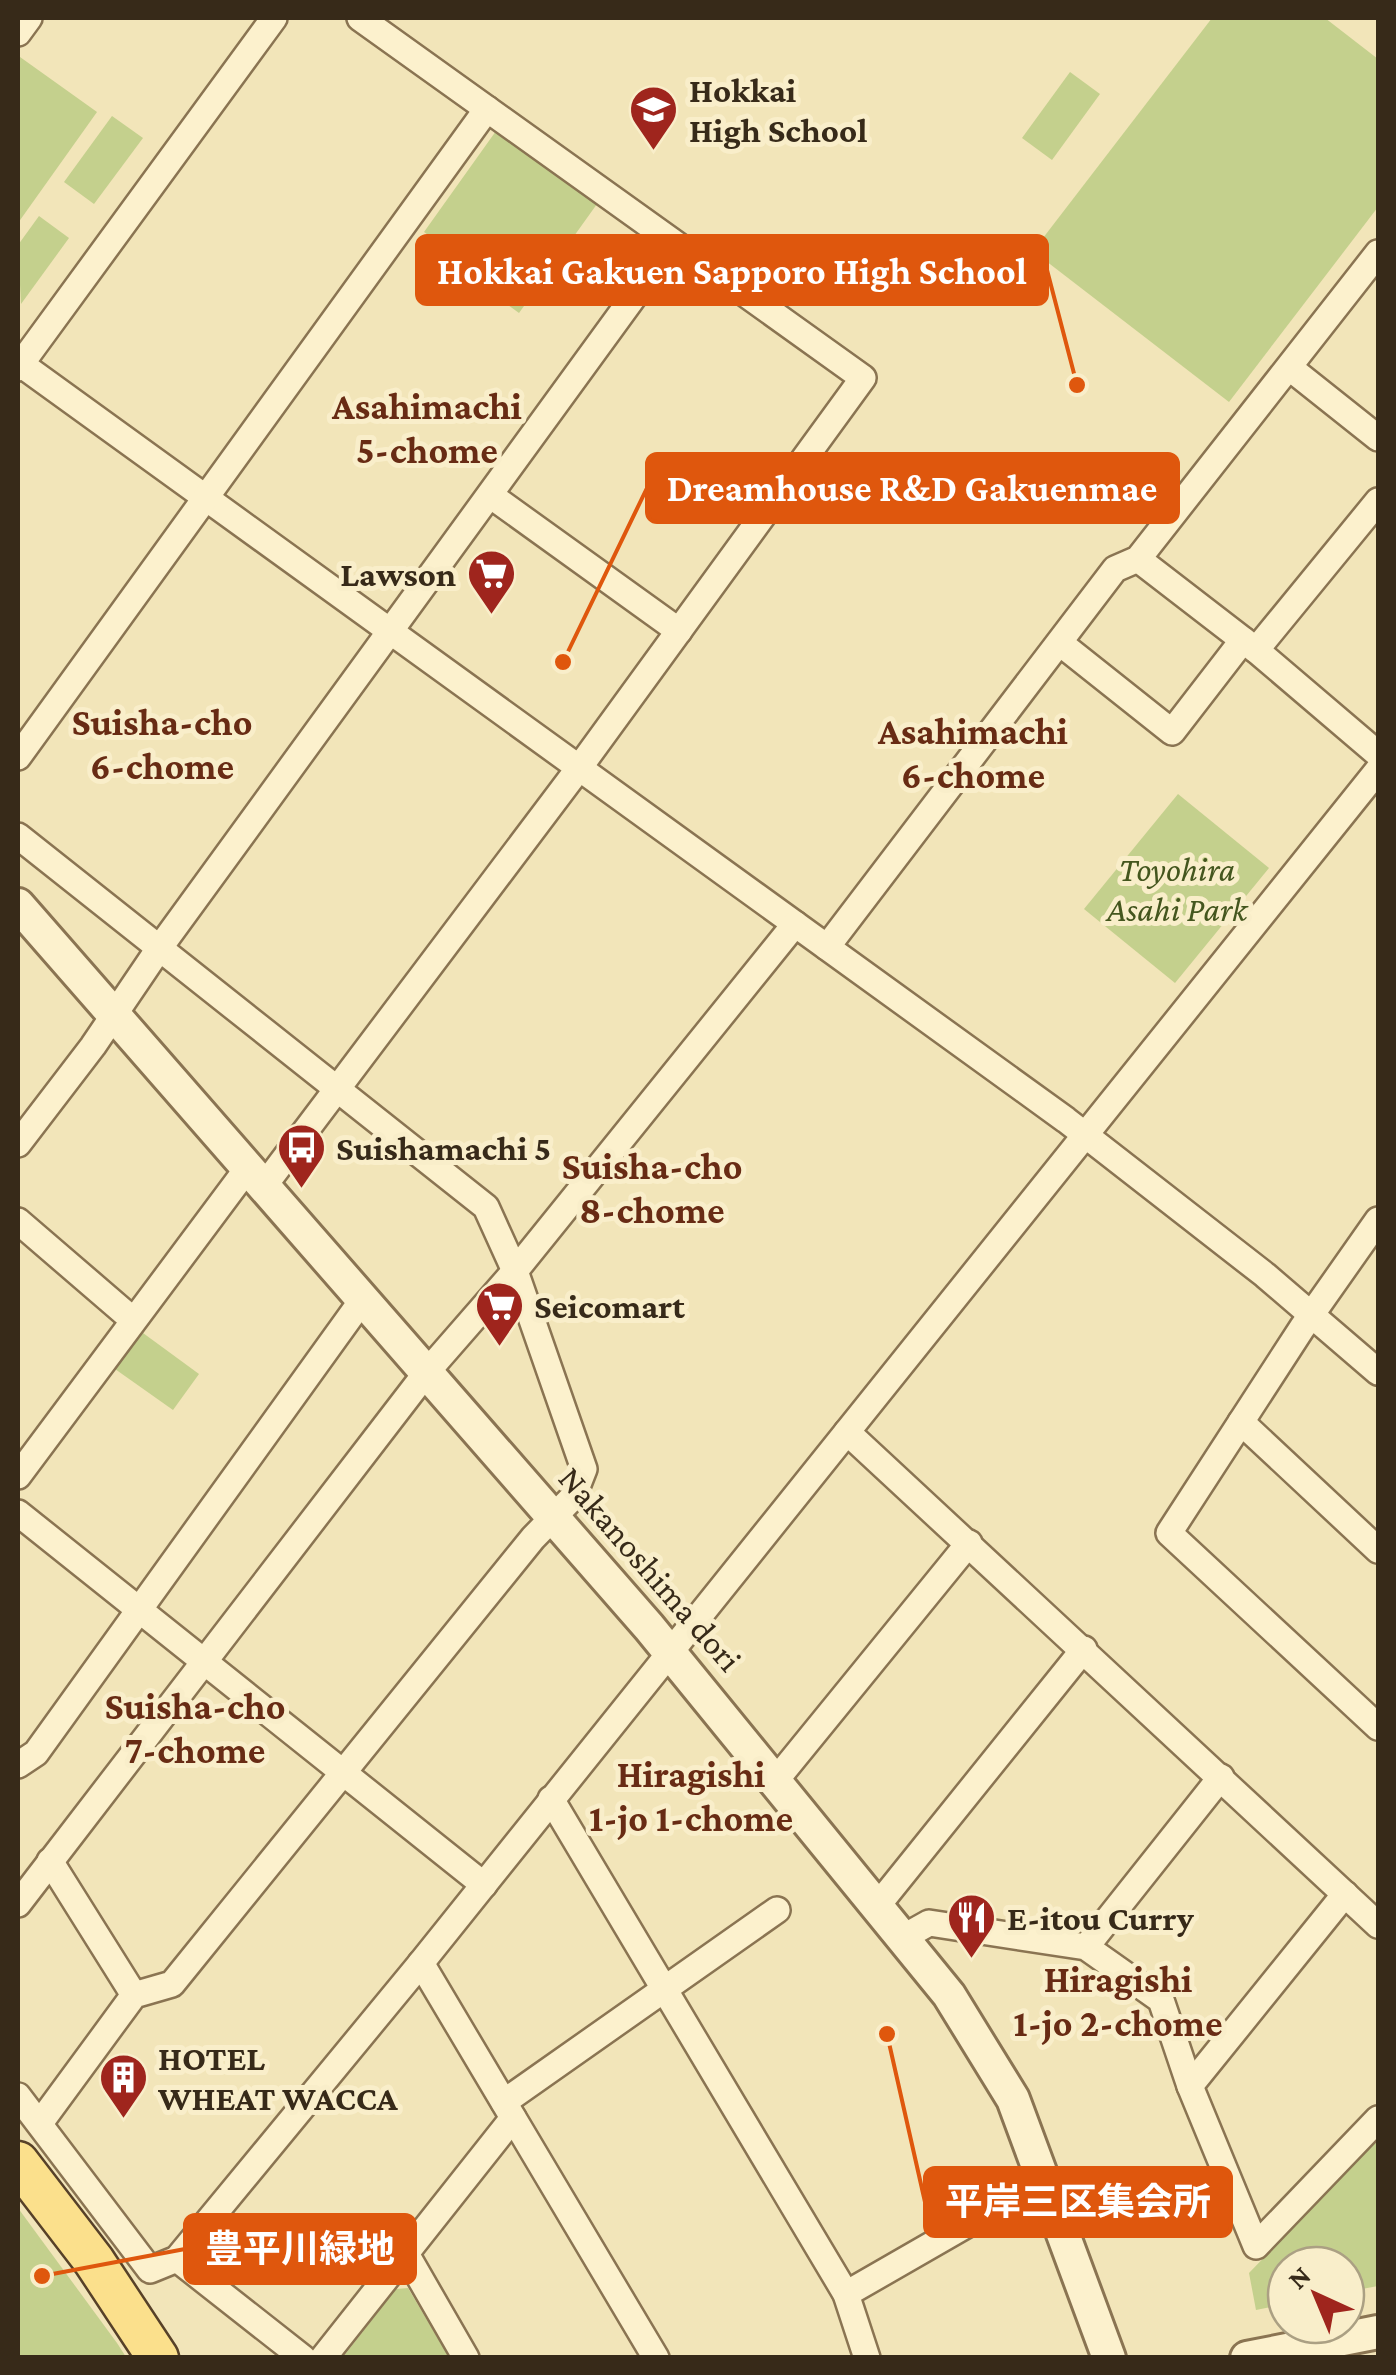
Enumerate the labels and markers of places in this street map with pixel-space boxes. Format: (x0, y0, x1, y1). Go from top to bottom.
place label: Hokkai High School (689, 71, 867, 150)
school or university icon: Hokkai High School (628, 84, 680, 152)
callout: Hokkai Gakuen Sapporo High School (417, 236, 1047, 304)
callout: Dreamhouse R&D Gakuenmae (647, 454, 1178, 522)
supermarket icon: Lawson (465, 548, 517, 616)
place label: Lawson (340, 555, 456, 594)
bus stop icon: Suishamachi 5 (275, 1122, 327, 1190)
place label: Suishamachi 5 (336, 1129, 551, 1168)
supermarket icon: Seicomart (473, 1280, 525, 1348)
place label: Seicomart (534, 1287, 685, 1326)
restaurant icon: E-itou Curry (946, 1892, 998, 1960)
place label: E-itou Curry (1007, 1899, 1195, 1938)
place label: HOTEL WHEAT WACCA (157, 2039, 399, 2118)
building icon: HOTEL WHEAT WACCA (97, 2052, 149, 2120)
callout: 平岸三区集会所 (925, 2168, 1231, 2236)
callout: 豊平川緑地 (185, 2215, 415, 2283)

